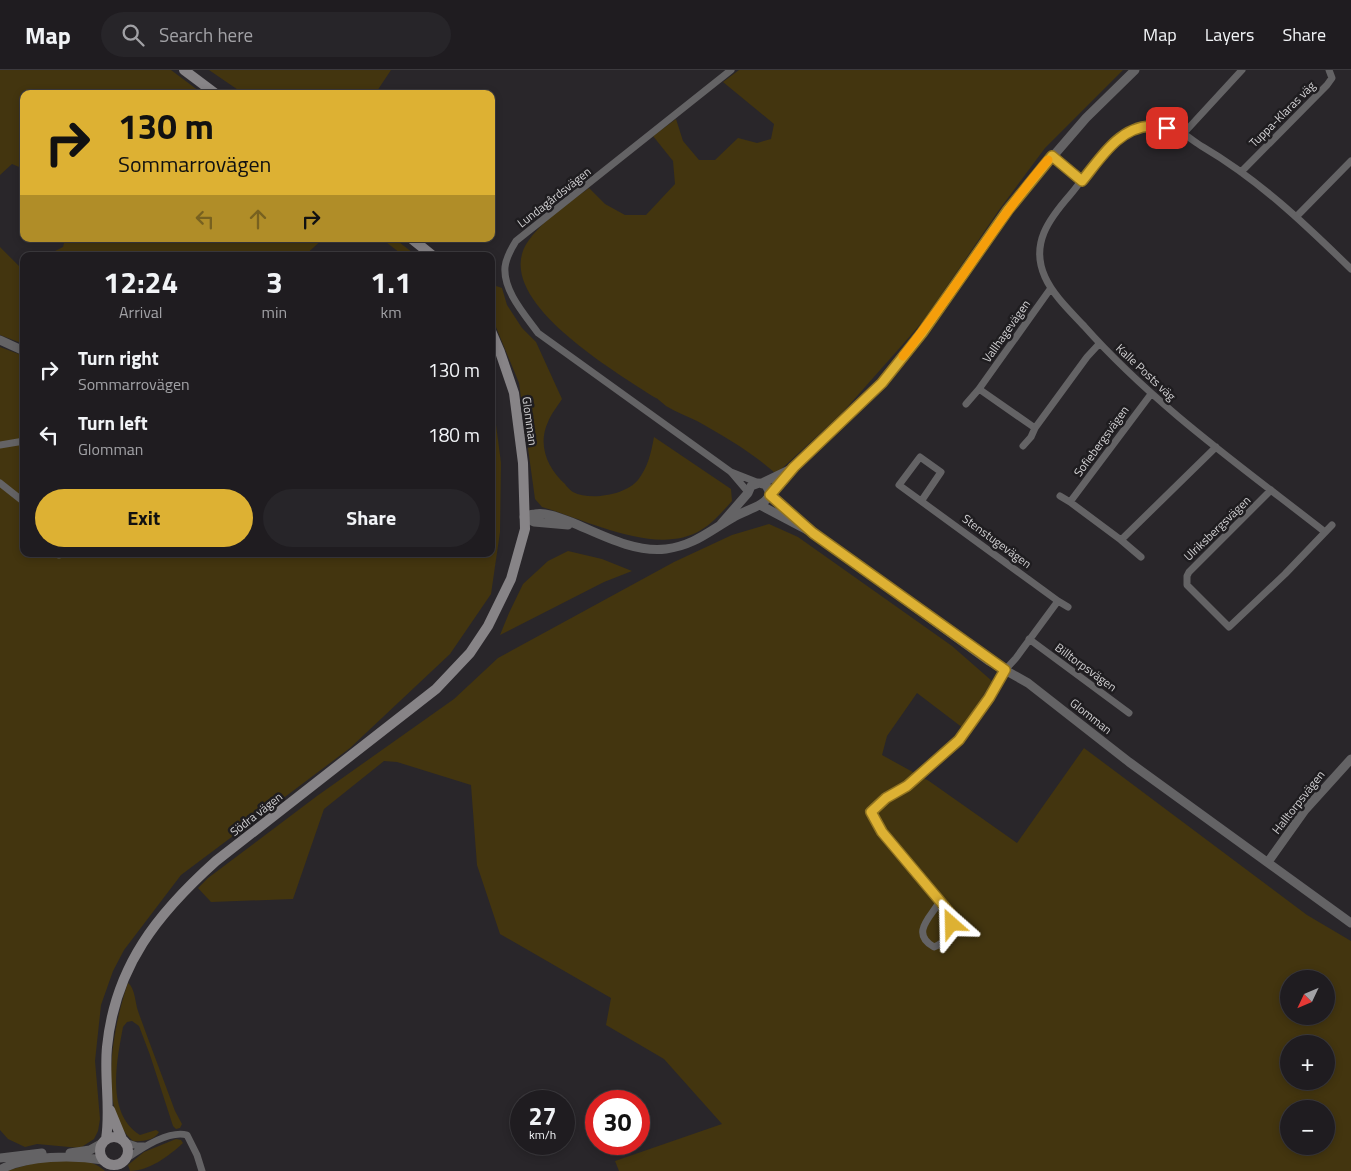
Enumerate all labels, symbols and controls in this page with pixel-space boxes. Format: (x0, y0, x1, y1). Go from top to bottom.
search box (101, 12, 451, 57)
text: Map (25, 17, 71, 53)
text: Search here (159, 20, 253, 49)
icon: search (119, 21, 147, 49)
text: Map (1143, 21, 1177, 48)
text: Layers (1205, 21, 1254, 48)
text: Share (1282, 21, 1326, 48)
street label: Tuppa-Klaras väg (1244, 76, 1320, 152)
text: 130 m (118, 99, 214, 153)
pin (1146, 107, 1188, 149)
icon: right (35, 110, 100, 175)
icon: arrive (1153, 114, 1181, 142)
text: Sommarrovägen (118, 147, 271, 181)
street label: Lundagårdsvägen (513, 162, 595, 232)
icon: left (191, 205, 219, 233)
icon: ahead (244, 205, 272, 233)
icon: right (297, 205, 325, 233)
text: 12:24 (103, 259, 178, 305)
text: 3 (266, 259, 283, 305)
text: 1.1 (370, 259, 412, 305)
street label: Vallhagevägen (977, 296, 1035, 366)
text: Arrival (119, 300, 162, 324)
text: min (262, 300, 287, 324)
text: km (380, 300, 402, 324)
street label: Kalle Posts väg (1112, 339, 1180, 405)
text: Turn right (78, 343, 159, 372)
text: 130 m (428, 355, 480, 384)
icon: right (35, 356, 63, 384)
text: Sommarrovägen (78, 372, 190, 396)
street label: Glomman (517, 395, 543, 447)
street label: Sofiebergsvägen (1069, 401, 1133, 481)
text: Turn left (78, 408, 148, 437)
text: 180 m (428, 420, 480, 449)
icon: left (35, 421, 63, 449)
text: Glomman (78, 437, 143, 461)
button: Exit (35, 489, 253, 547)
button: Share (263, 489, 480, 547)
street label: Ulriksbergsvägen (1179, 491, 1255, 565)
street label: Stenstugevägen (958, 509, 1036, 573)
street label: Billtorpsvägen (1051, 638, 1121, 696)
street label: Glomman (1066, 693, 1116, 739)
street label: Halltorpsvägen (1267, 766, 1329, 838)
street label: Södra vägen (226, 787, 286, 841)
position arrow (925, 897, 977, 949)
north arrow (1280, 970, 1335, 1025)
map controls (1280, 970, 1335, 1155)
button: + (1280, 1035, 1335, 1090)
speed limit sign: 30 (585, 1090, 650, 1155)
text: 27 (528, 1097, 557, 1135)
button: − (1280, 1100, 1335, 1155)
text: km/h (529, 1125, 556, 1144)

